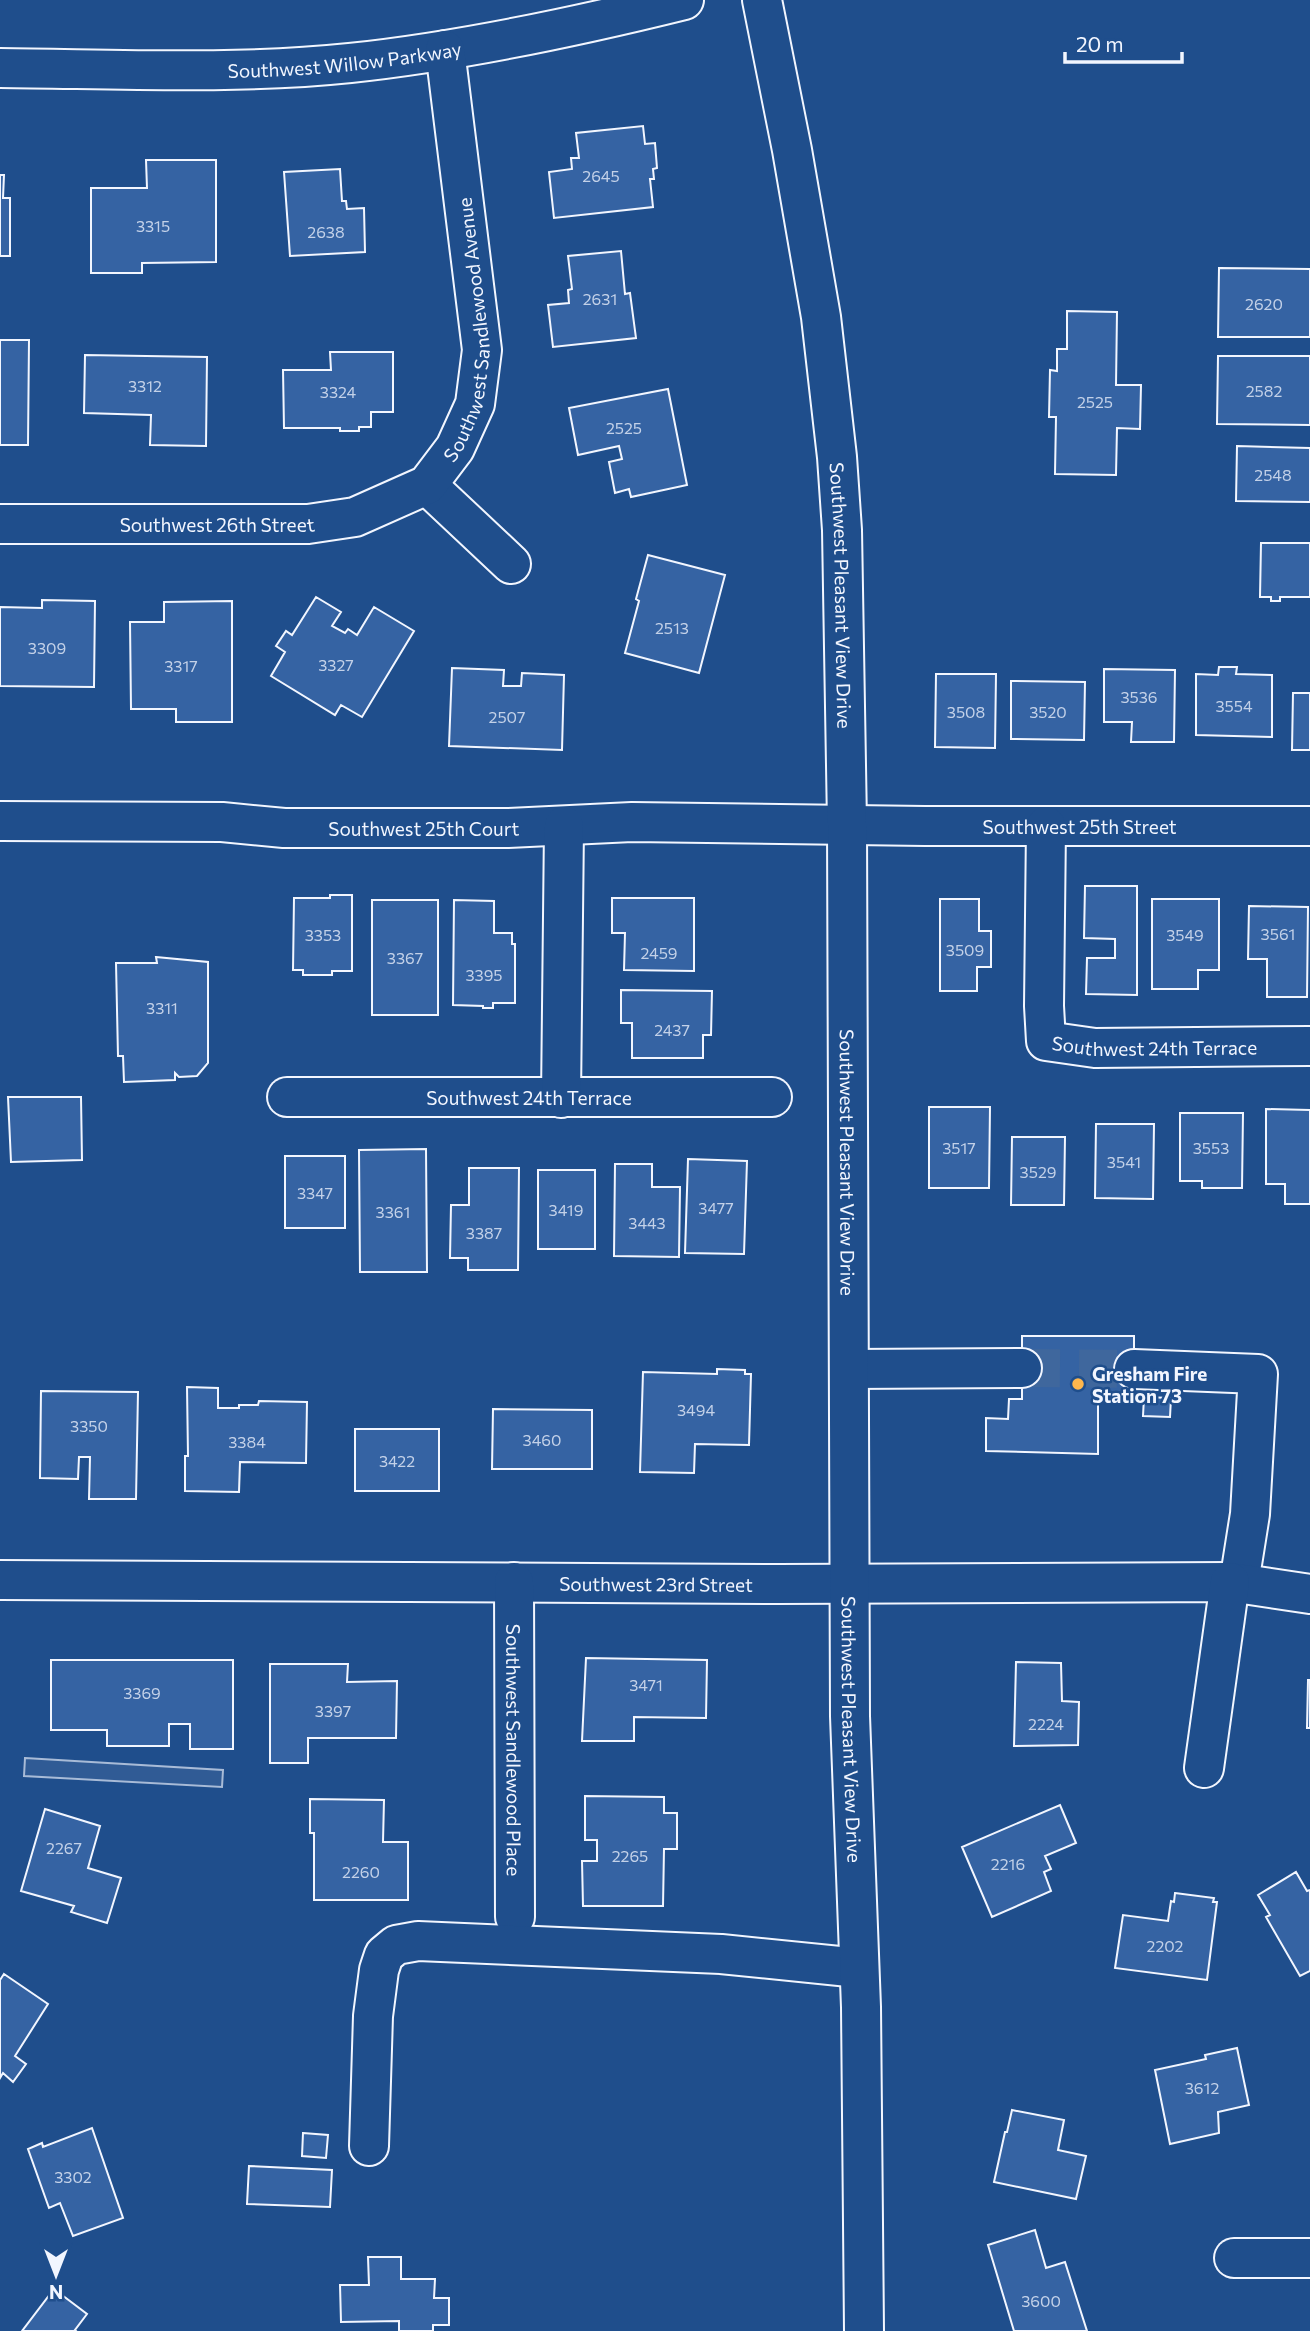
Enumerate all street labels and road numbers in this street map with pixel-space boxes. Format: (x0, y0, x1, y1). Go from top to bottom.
street label: Southwest Willow Parkway (227, 36, 463, 81)
street label: Southwest Sandlewood Avenue (438, 196, 494, 466)
street label: Southwest Pleasant View Drive (826, 461, 857, 729)
street label: Southwest 26th Street (120, 512, 316, 536)
street label: Southwest 25th Street (982, 815, 1177, 838)
street label: Southwest 25th Court (328, 816, 520, 840)
street label: Southwest Pleasant View Drive (836, 1029, 860, 1296)
street label: Southwest 24th Terrace (1050, 1030, 1257, 1060)
street label: Southwest 24th Terrace (426, 1086, 632, 1109)
street label: Southwest 23rd Street (559, 1571, 753, 1595)
street label: Southwest Pleasant View Drive (838, 1596, 867, 1863)
street label: Southwest Sandlewood Place (503, 1624, 526, 1876)

